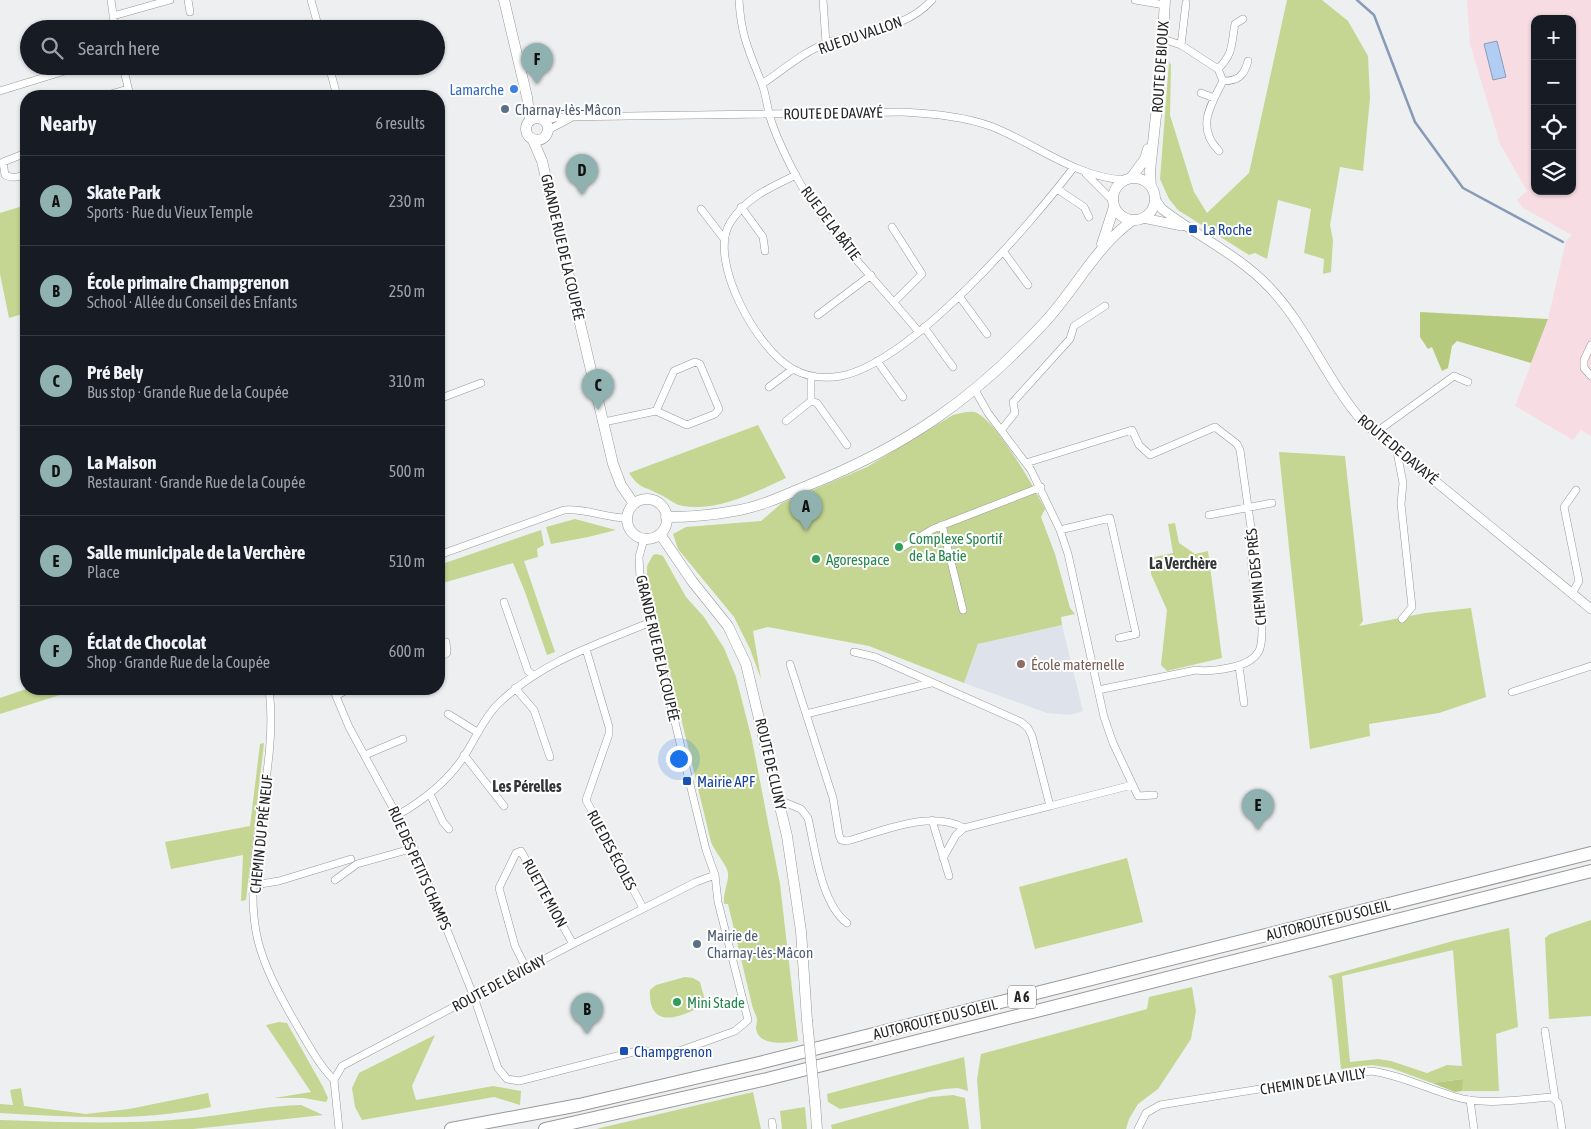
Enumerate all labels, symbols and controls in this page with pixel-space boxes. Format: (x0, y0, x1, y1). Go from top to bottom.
street label: RUE DU VALLON (816, 13, 904, 57)
map controls (1531, 15, 1576, 195)
button: + (1531, 15, 1576, 60)
search box (20, 20, 445, 75)
street label: ROUTE DE BIOUX (1148, 20, 1172, 114)
icon: search (38, 34, 66, 62)
text: Search here (78, 37, 160, 59)
pin: F (521, 43, 553, 84)
button: − (1531, 60, 1576, 105)
place label: Lamarche (449, 81, 504, 98)
marker: Lamarche (508, 83, 520, 95)
place label: Charnay-lès-Mâcon (515, 101, 621, 118)
marker: Charnay-lès-Mâcon (499, 103, 511, 115)
street label: ROUTE DE DAVAYÉ (783, 104, 883, 122)
button: locate (1531, 105, 1576, 150)
text: Nearby (40, 111, 96, 135)
text: 6 results (375, 114, 425, 132)
button: layers (1531, 150, 1576, 195)
pin: D (566, 154, 598, 195)
street label: GRANDE RUE DE LA COUPÉE (538, 172, 588, 322)
text: Skate Park (87, 181, 160, 203)
street label: RUE DE LA BÂTIE (798, 183, 864, 264)
text: A (52, 192, 60, 210)
text: 230 m (389, 192, 425, 210)
text: Sports · Rue du Vieux Temple (87, 203, 253, 221)
place label: La Roche (1203, 221, 1252, 238)
marker: La Roche (1187, 223, 1199, 235)
text: École primaire Champgrenon (87, 271, 289, 293)
text: B (52, 282, 60, 300)
text: 250 m (389, 282, 425, 300)
text: School · Allée du Conseil des Enfants (87, 293, 297, 311)
text: Pré Bely (87, 361, 143, 383)
pin: C (582, 369, 614, 410)
text: C (52, 372, 60, 390)
text: 310 m (389, 372, 425, 390)
text: Bus stop · Grande Rue de la Coupée (87, 383, 289, 401)
street label: ROUTE DE DAVAYÉ (1355, 411, 1442, 488)
text: La Maison (87, 451, 157, 473)
text: D (52, 462, 60, 480)
text: 500 m (389, 462, 425, 480)
text: Restaurant · Grande Rue de la Coupée (87, 473, 305, 491)
pin: A (790, 490, 822, 531)
street label: CHEMIN DES PRÉS (1242, 528, 1270, 626)
place label: Complexe Sportif de la Batie (909, 530, 1003, 564)
text: Salle municipale de la Verchère (87, 541, 305, 563)
marker: Complexe Sportif de la Batie (893, 541, 905, 553)
place label: Agorespace (826, 551, 890, 568)
text: E (53, 552, 59, 570)
text: 510 m (389, 552, 425, 570)
marker: Agorespace (810, 553, 822, 565)
district label: La Verchère (1149, 554, 1217, 572)
text: Place (87, 563, 120, 581)
street label: GRANDE RUE DE LA COUPÉE (633, 573, 683, 723)
text: Éclat de Chocolat (87, 631, 206, 653)
text: F (53, 642, 59, 660)
text: 600 m (389, 642, 425, 660)
text: Shop · Grande Rue de la Coupée (87, 653, 270, 671)
place label: École maternelle (1031, 656, 1125, 673)
marker: École maternelle (1015, 658, 1027, 670)
street label: ROUTE DE CLUNY (752, 716, 790, 812)
your location (666, 746, 692, 772)
place label: Mairie APF (697, 773, 755, 790)
street label: CHEMIN DU PRÉ NEUF (246, 774, 276, 894)
marker: Mairie APF (681, 775, 693, 787)
district label: Les Pérelles (492, 777, 562, 795)
pin: E (1242, 789, 1274, 830)
street label: RUE DES PETITS CHAMPS (385, 804, 455, 932)
street label: RUE DES ÉCOLES (584, 807, 640, 893)
street label: RUETTE MION (519, 856, 571, 930)
street label: AUTOROUTE DU SOLEIL (1264, 896, 1392, 944)
place label: Mairie de Charnay-lès-Mâcon (707, 927, 813, 961)
marker: Mairie de Charnay-lès-Mâcon (691, 938, 703, 950)
street label: ROUTE DE LÉVIGNY (449, 951, 549, 1015)
road number: A 6 (1008, 986, 1036, 1009)
pin: B (571, 993, 603, 1034)
place label: Mini Stade (687, 994, 745, 1011)
street label: AUTOROUTE DU SOLEIL (871, 995, 999, 1043)
marker: Mini Stade (671, 996, 683, 1008)
place label: Champgrenon (634, 1043, 712, 1060)
marker: Champgrenon (618, 1045, 630, 1057)
street label: CHEMIN DE LA VILLY (1259, 1064, 1368, 1098)

